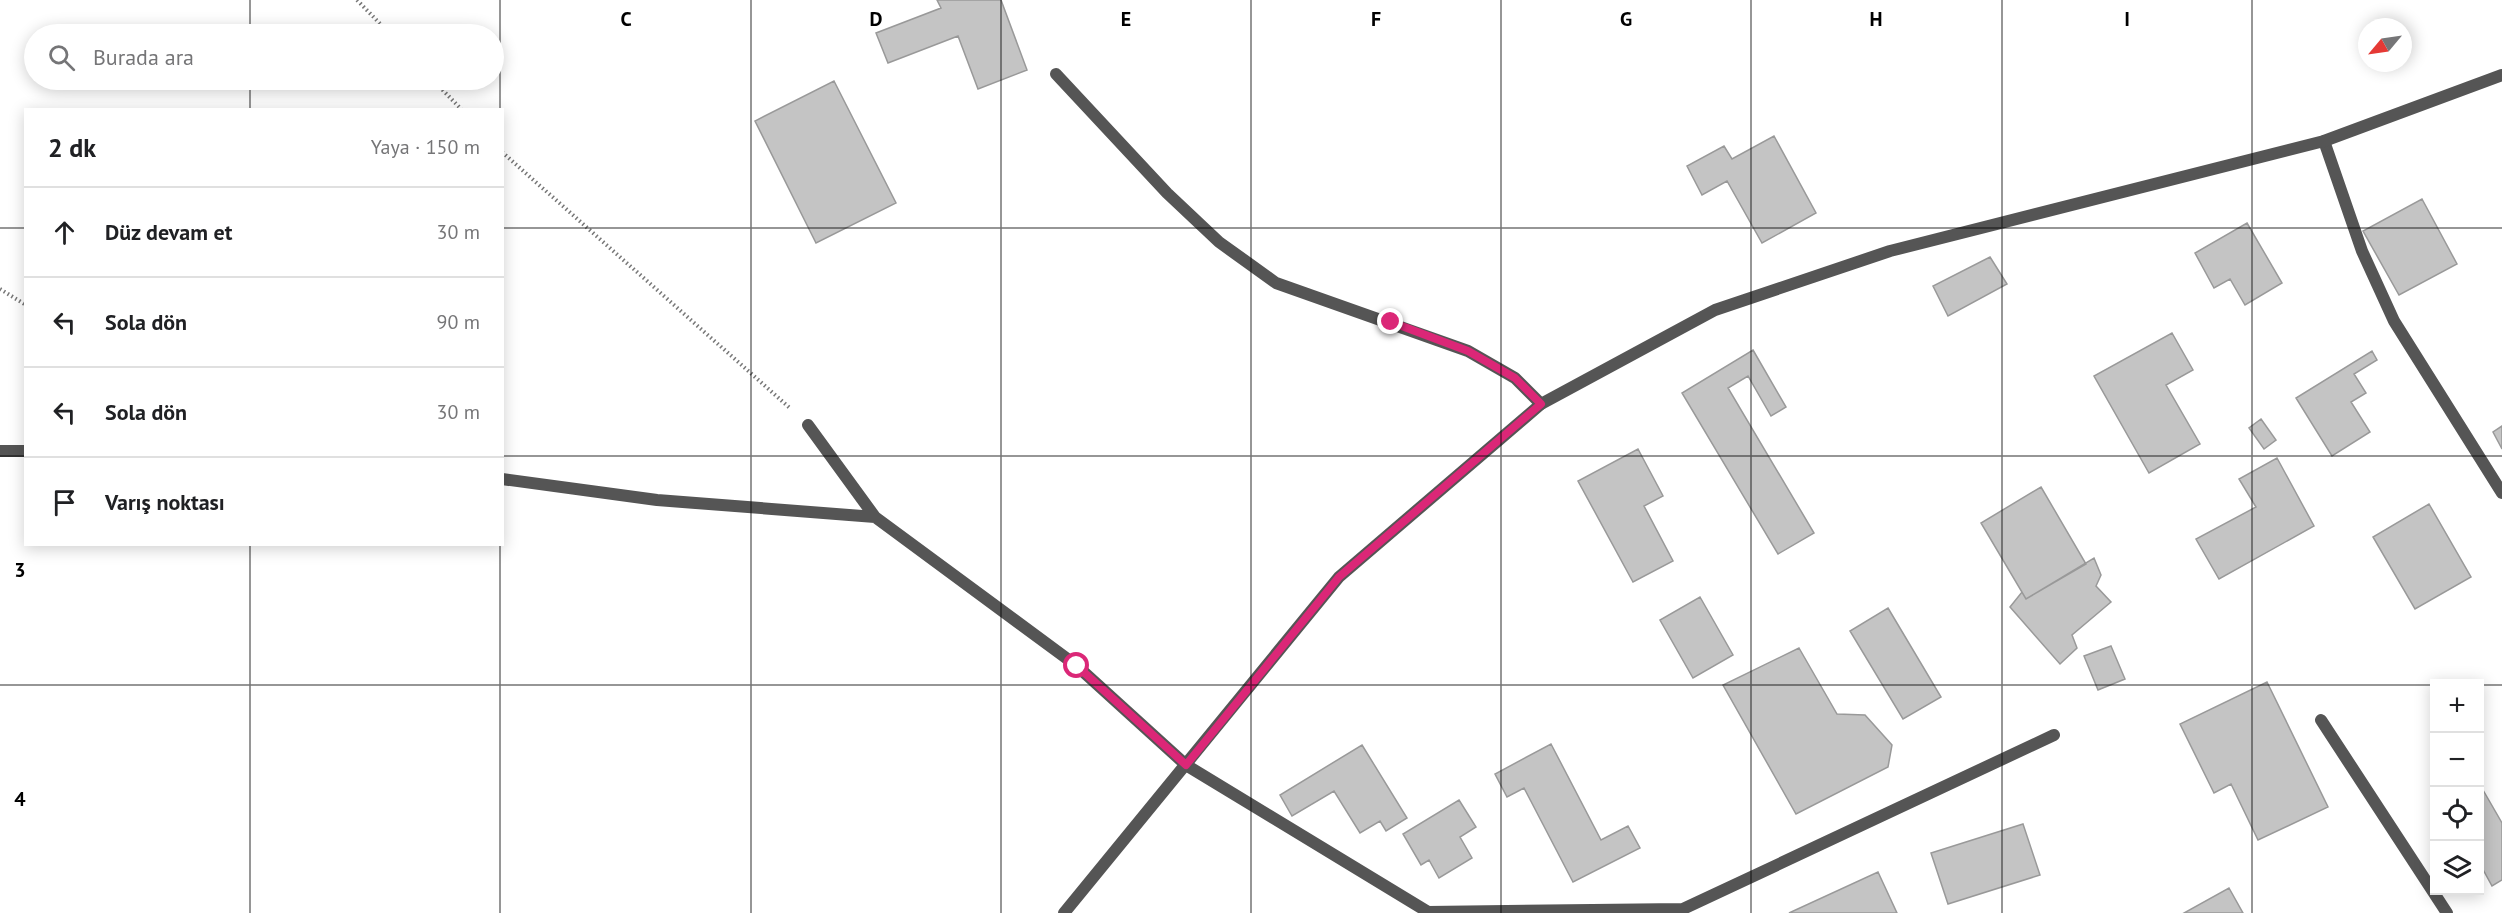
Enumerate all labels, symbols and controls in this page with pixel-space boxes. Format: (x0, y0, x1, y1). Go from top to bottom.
text: C (620, 6, 632, 32)
text: D (870, 6, 883, 32)
text: E (1121, 6, 1131, 32)
text: F (1371, 6, 1381, 32)
text: G (1620, 6, 1632, 32)
text: H (1869, 6, 1883, 32)
text: I (2124, 6, 2130, 32)
north arrow (2358, 18, 2412, 72)
search box (24, 24, 504, 90)
icon: search (45, 41, 78, 74)
text: Burada ara (93, 43, 194, 71)
text: 2 dk (48, 131, 96, 164)
text: Yaya · 150 m (371, 134, 480, 160)
icon: ahead (48, 216, 81, 249)
text: Düz devam et (105, 218, 232, 246)
text: 30 m (437, 219, 480, 245)
icon: left (48, 306, 81, 339)
text: Sola dön (105, 308, 187, 336)
route end (1377, 308, 1403, 334)
text: 90 m (437, 309, 480, 335)
icon: left (48, 396, 81, 429)
text: Sola dön (105, 398, 187, 426)
text: 30 m (437, 399, 480, 425)
icon: arrive (48, 486, 81, 519)
text: Varış noktası (105, 488, 225, 516)
text: 3 (14, 557, 26, 583)
route start (1063, 652, 1089, 678)
map controls (2430, 679, 2484, 895)
button: + (2430, 679, 2484, 733)
button: − (2430, 733, 2484, 787)
text: 4 (14, 786, 26, 812)
button: locate (2430, 787, 2484, 841)
button: layers (2430, 841, 2484, 895)

